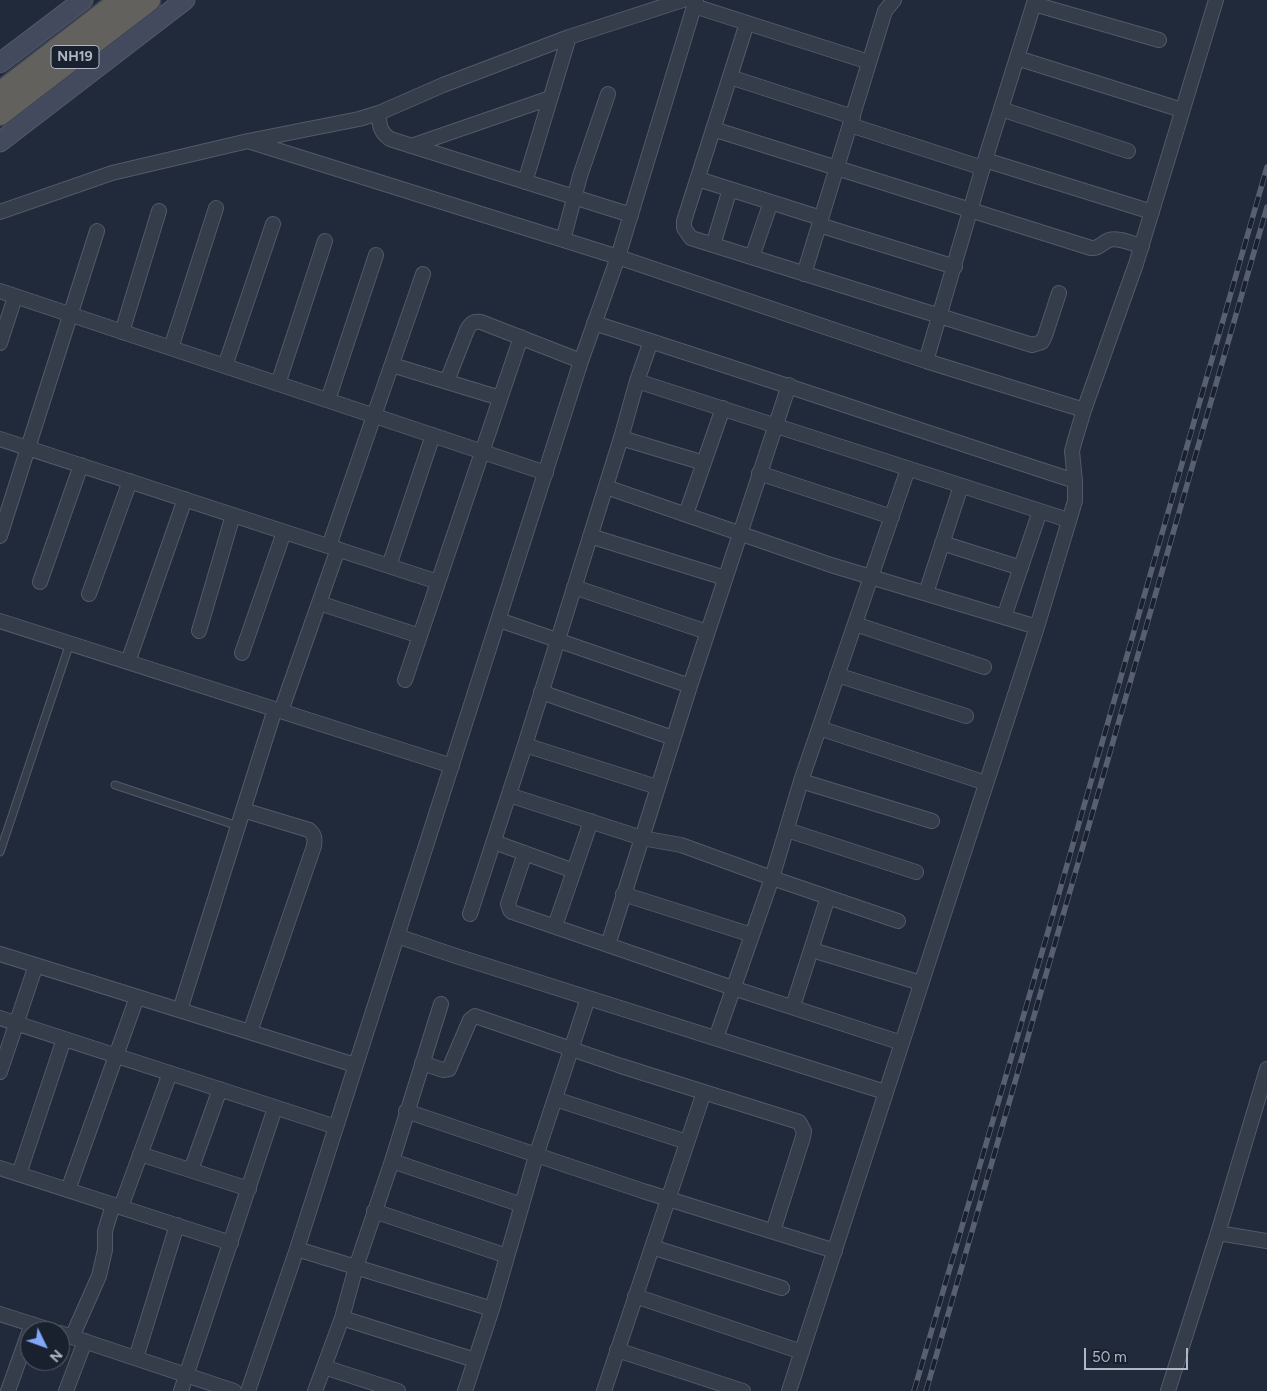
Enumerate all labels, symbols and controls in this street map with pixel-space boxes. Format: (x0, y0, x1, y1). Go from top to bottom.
road number: NH19 (51, 46, 99, 68)
north arrow (20, 1321, 70, 1371)
scale bar (1087, 1338, 1191, 1370)
text: N (46, 1346, 66, 1365)
text: 50 m (1092, 1348, 1127, 1366)

